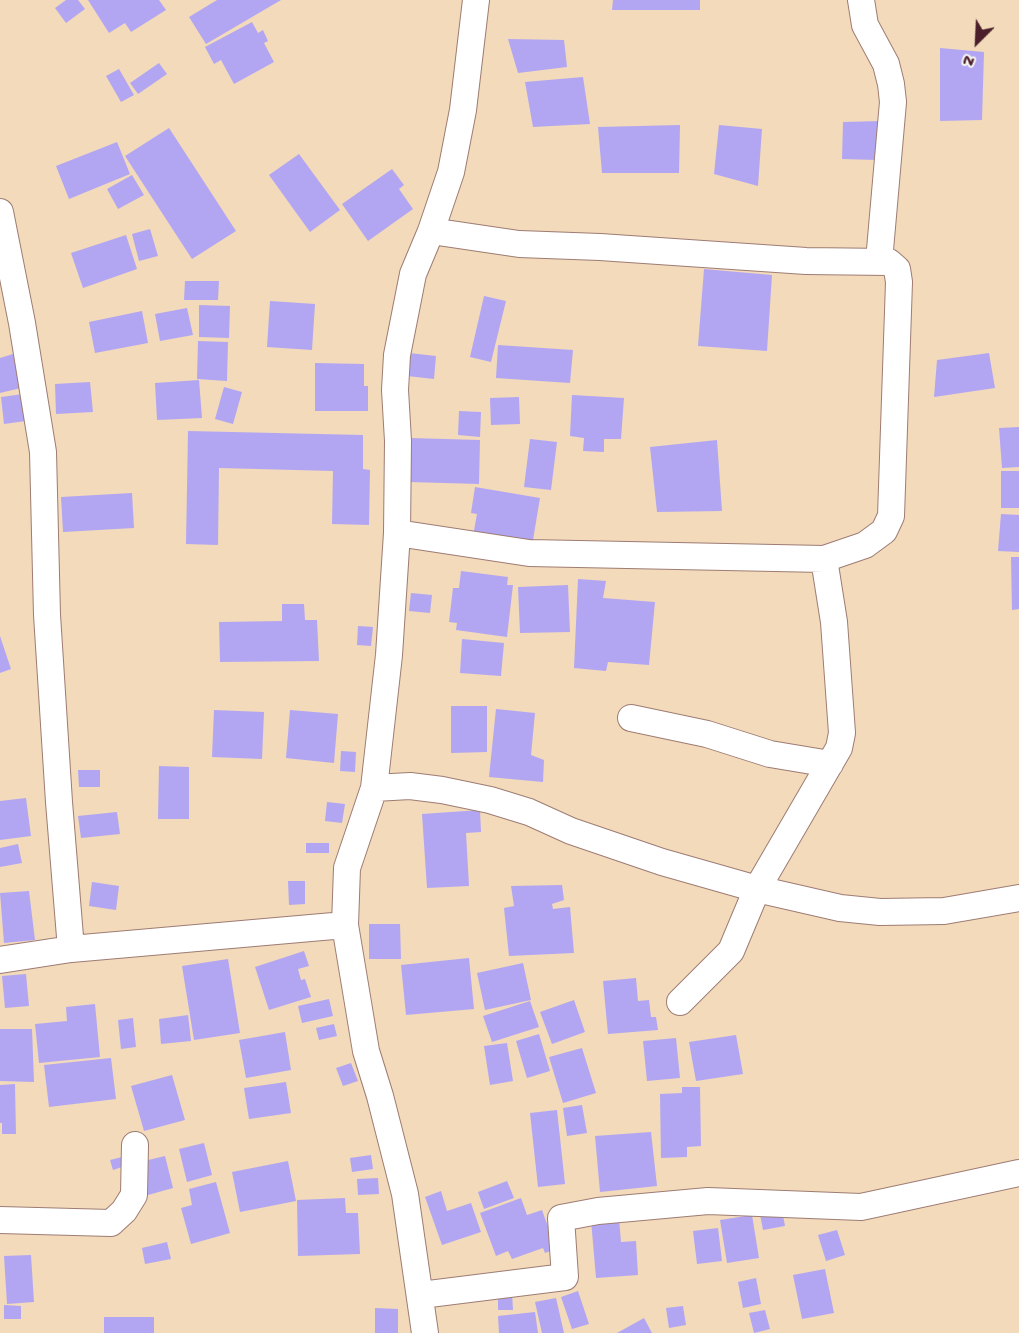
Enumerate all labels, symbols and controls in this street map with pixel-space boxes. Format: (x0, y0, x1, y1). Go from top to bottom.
north arrow (947, 12, 1007, 72)
text: N (961, 48, 978, 70)

